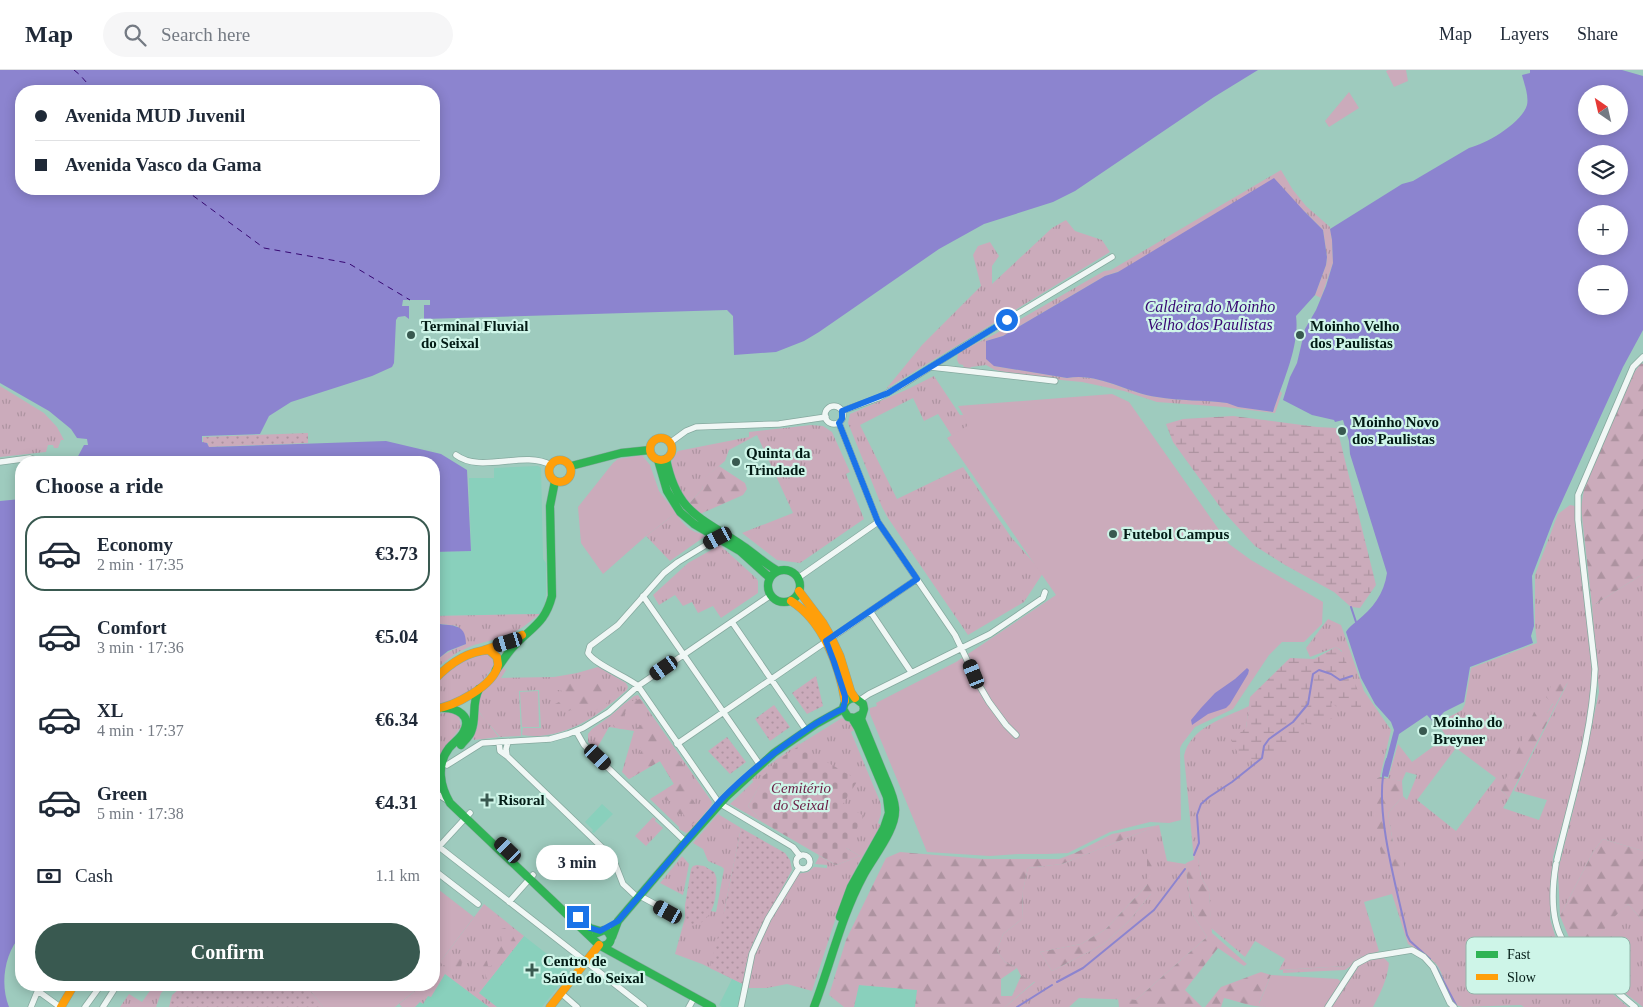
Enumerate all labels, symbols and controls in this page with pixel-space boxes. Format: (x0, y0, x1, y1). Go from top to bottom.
search box (103, 12, 453, 57)
text: Map (25, 21, 73, 47)
icon: search (121, 21, 149, 49)
text: Search here (161, 24, 250, 45)
text: Map (1439, 24, 1472, 44)
text: Layers (1500, 24, 1549, 44)
text: Share (1577, 24, 1618, 44)
north arrow (1578, 85, 1628, 135)
map controls (1578, 85, 1628, 315)
text: Avenida MUD Juvenil (65, 105, 245, 126)
button: layers (1578, 145, 1628, 195)
text: Avenida Vasco da Gama (65, 154, 262, 175)
button: + (1578, 205, 1628, 255)
button: − (1578, 265, 1628, 315)
water label: Caldeira do Moinho Velho dos Paulistas (1145, 298, 1275, 333)
route start (996, 309, 1018, 331)
place label: Terminal Fluvial do Seixal (421, 318, 528, 351)
place label: Moinho Velho dos Paulistas (1310, 318, 1400, 351)
marker: Terminal Fluvial do Seixal (405, 329, 417, 341)
marker: Moinho Velho dos Paulistas (1294, 329, 1306, 341)
place label: Moinho Novo dos Paulistas (1352, 414, 1439, 447)
marker: Moinho Novo dos Paulistas (1336, 425, 1348, 437)
place label: Quinta da Trindade (746, 445, 811, 478)
marker: Quinta da Trindade (730, 456, 742, 468)
text: Choose a ride (35, 473, 163, 498)
car (701, 524, 734, 552)
place label: Futebol Campus (1123, 526, 1229, 542)
marker: Futebol Campus (1107, 528, 1119, 540)
icon: car (37, 531, 82, 576)
text: Economy (97, 534, 173, 555)
text: €3.73 (375, 543, 418, 564)
text: 2 min · 17:35 (97, 556, 184, 573)
icon: car (37, 614, 82, 659)
text: Comfort (97, 617, 167, 638)
text: €5.04 (375, 626, 418, 647)
car (491, 630, 524, 654)
text: 3 min · 17:36 (97, 639, 184, 656)
car (647, 653, 680, 683)
car (961, 657, 986, 691)
icon: car (37, 697, 82, 742)
text: XL (97, 700, 123, 721)
text: €6.34 (375, 709, 418, 730)
place label: Moinho do Breyner (1433, 714, 1503, 747)
text: 4 min · 17:37 (97, 722, 184, 739)
marker: Moinho do Breyner (1417, 725, 1429, 737)
car (581, 741, 614, 773)
icon: car (37, 780, 82, 825)
park label: Cemitério do Seixal (771, 780, 831, 813)
text: Green (97, 783, 147, 804)
text: €4.31 (375, 792, 418, 813)
place label: Risoral (498, 792, 545, 808)
marker: Risoral (480, 793, 494, 807)
text: 5 min · 17:38 (97, 805, 184, 822)
car (491, 834, 524, 866)
callout: 3 min (537, 844, 619, 880)
text: 3 min (558, 854, 596, 871)
icon: cash (35, 862, 63, 890)
text: Cash (75, 865, 113, 886)
text: 1.1 km (376, 867, 420, 884)
car (651, 898, 684, 926)
route end (567, 906, 589, 928)
button: Confirm (35, 923, 420, 981)
legend (1466, 937, 1630, 994)
text: Fast (1507, 947, 1530, 962)
place label: Centro de Saúde do Seixal (543, 953, 644, 986)
marker: Centro de Saúde do Seixal (525, 963, 539, 977)
text: Slow (1507, 970, 1537, 985)

